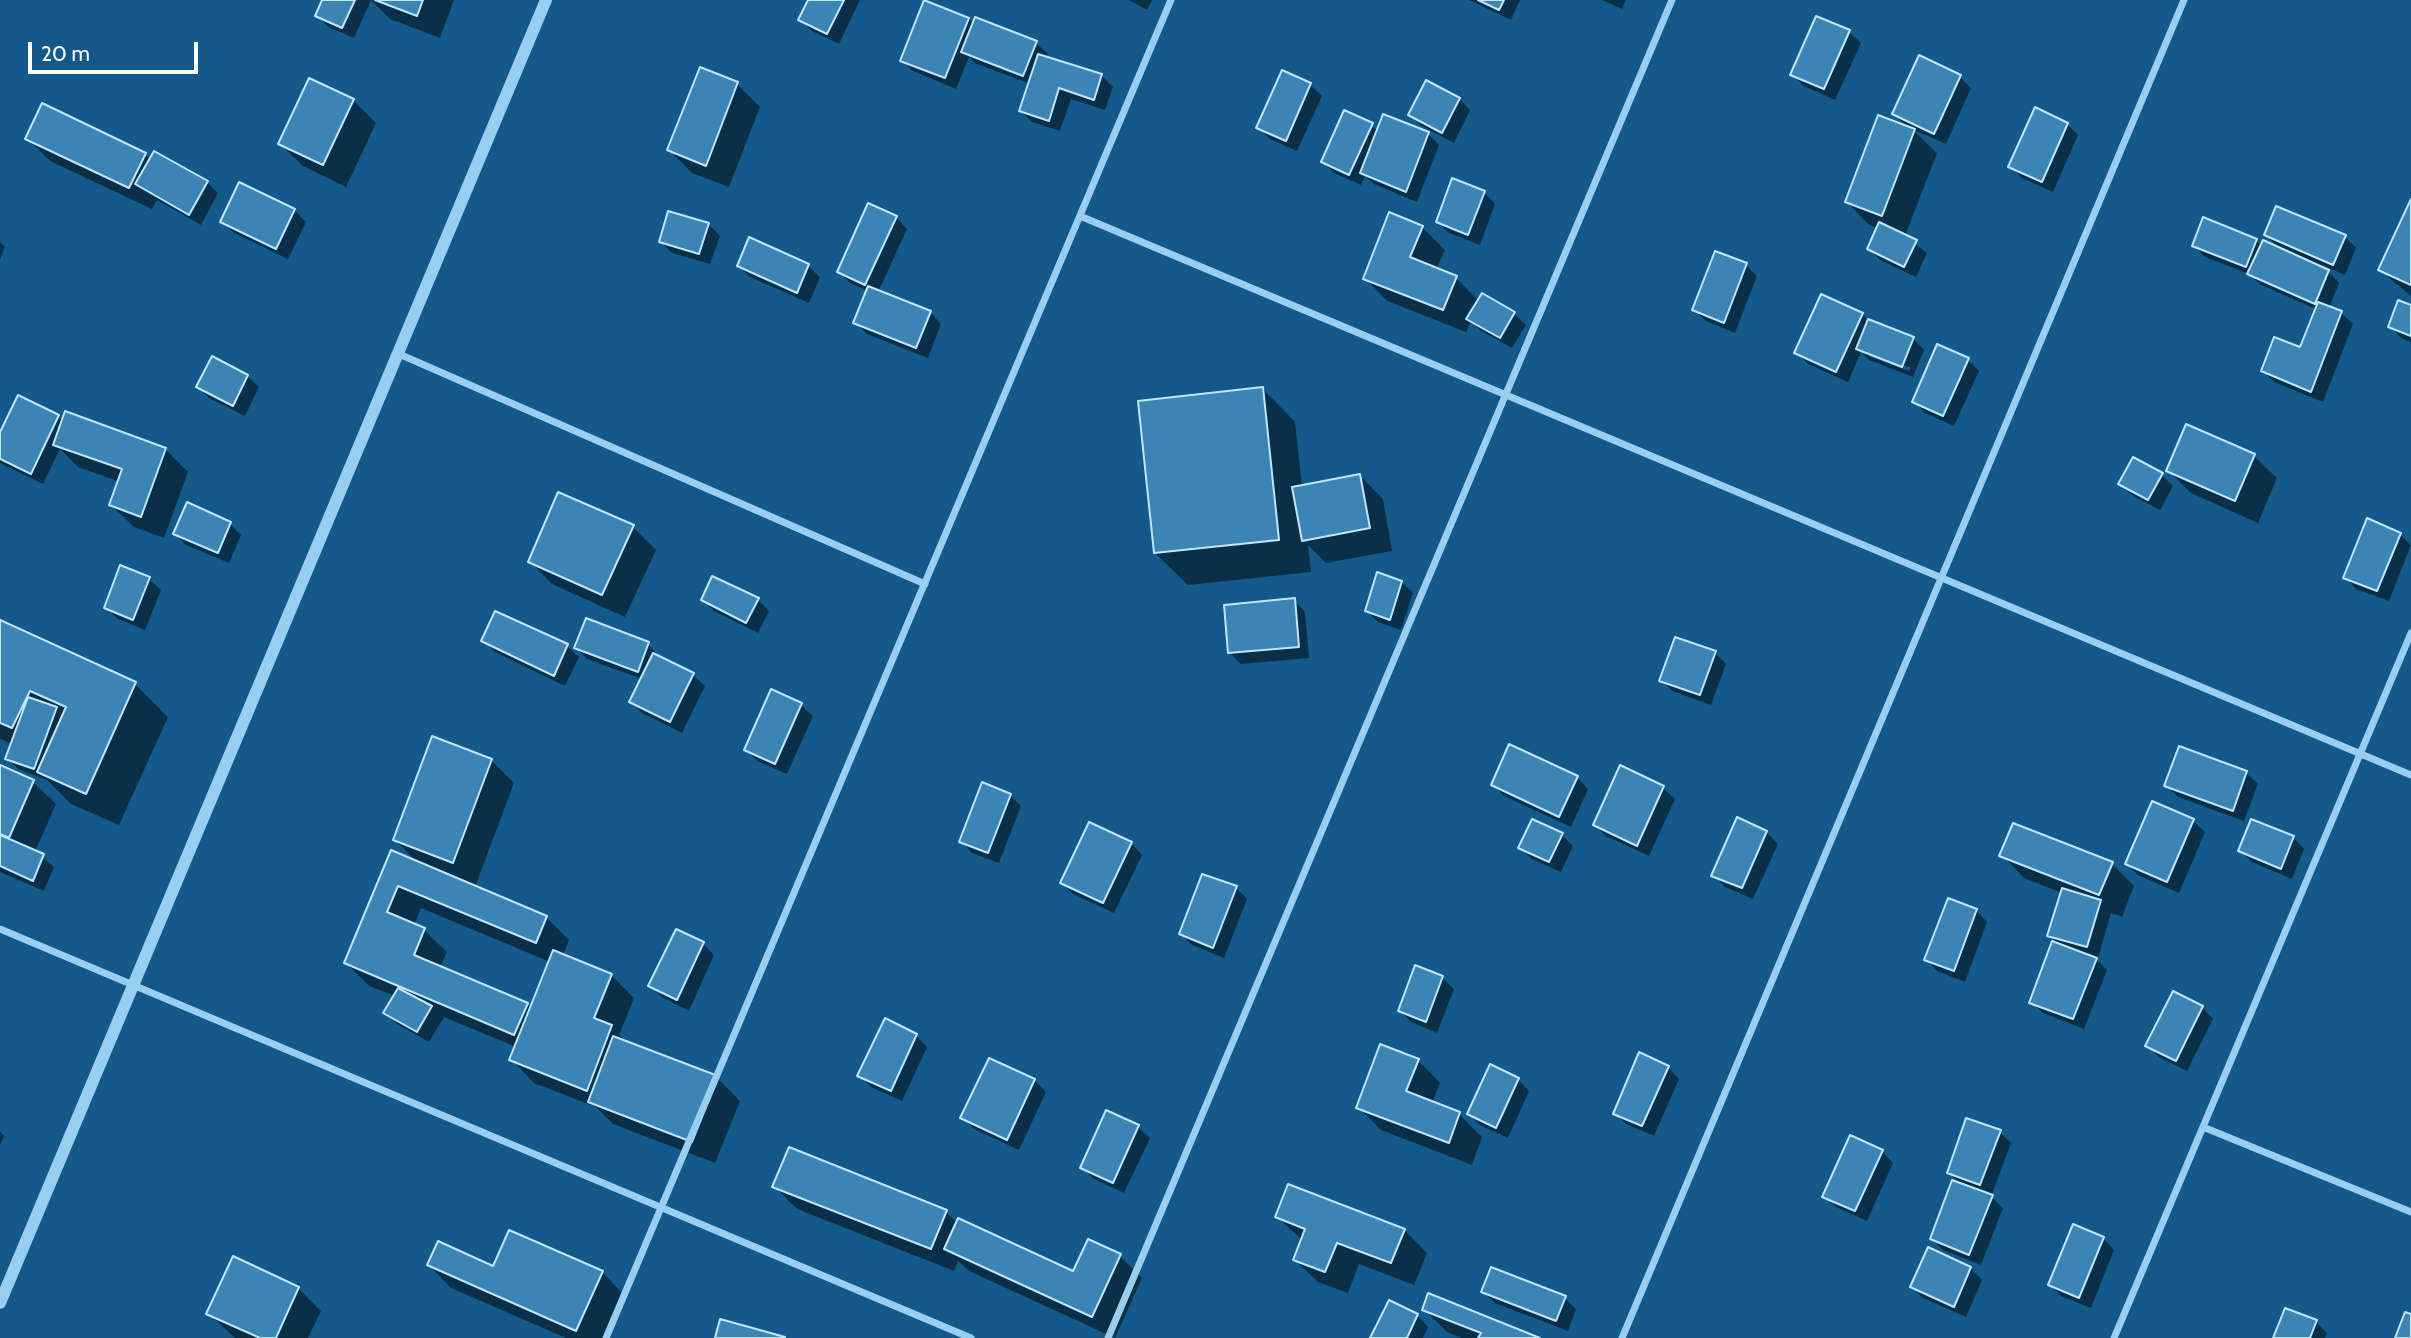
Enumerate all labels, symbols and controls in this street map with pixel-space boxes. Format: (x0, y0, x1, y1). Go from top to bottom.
scale bar (32, 28, 201, 72)
text: 20 m (41, 41, 90, 66)

